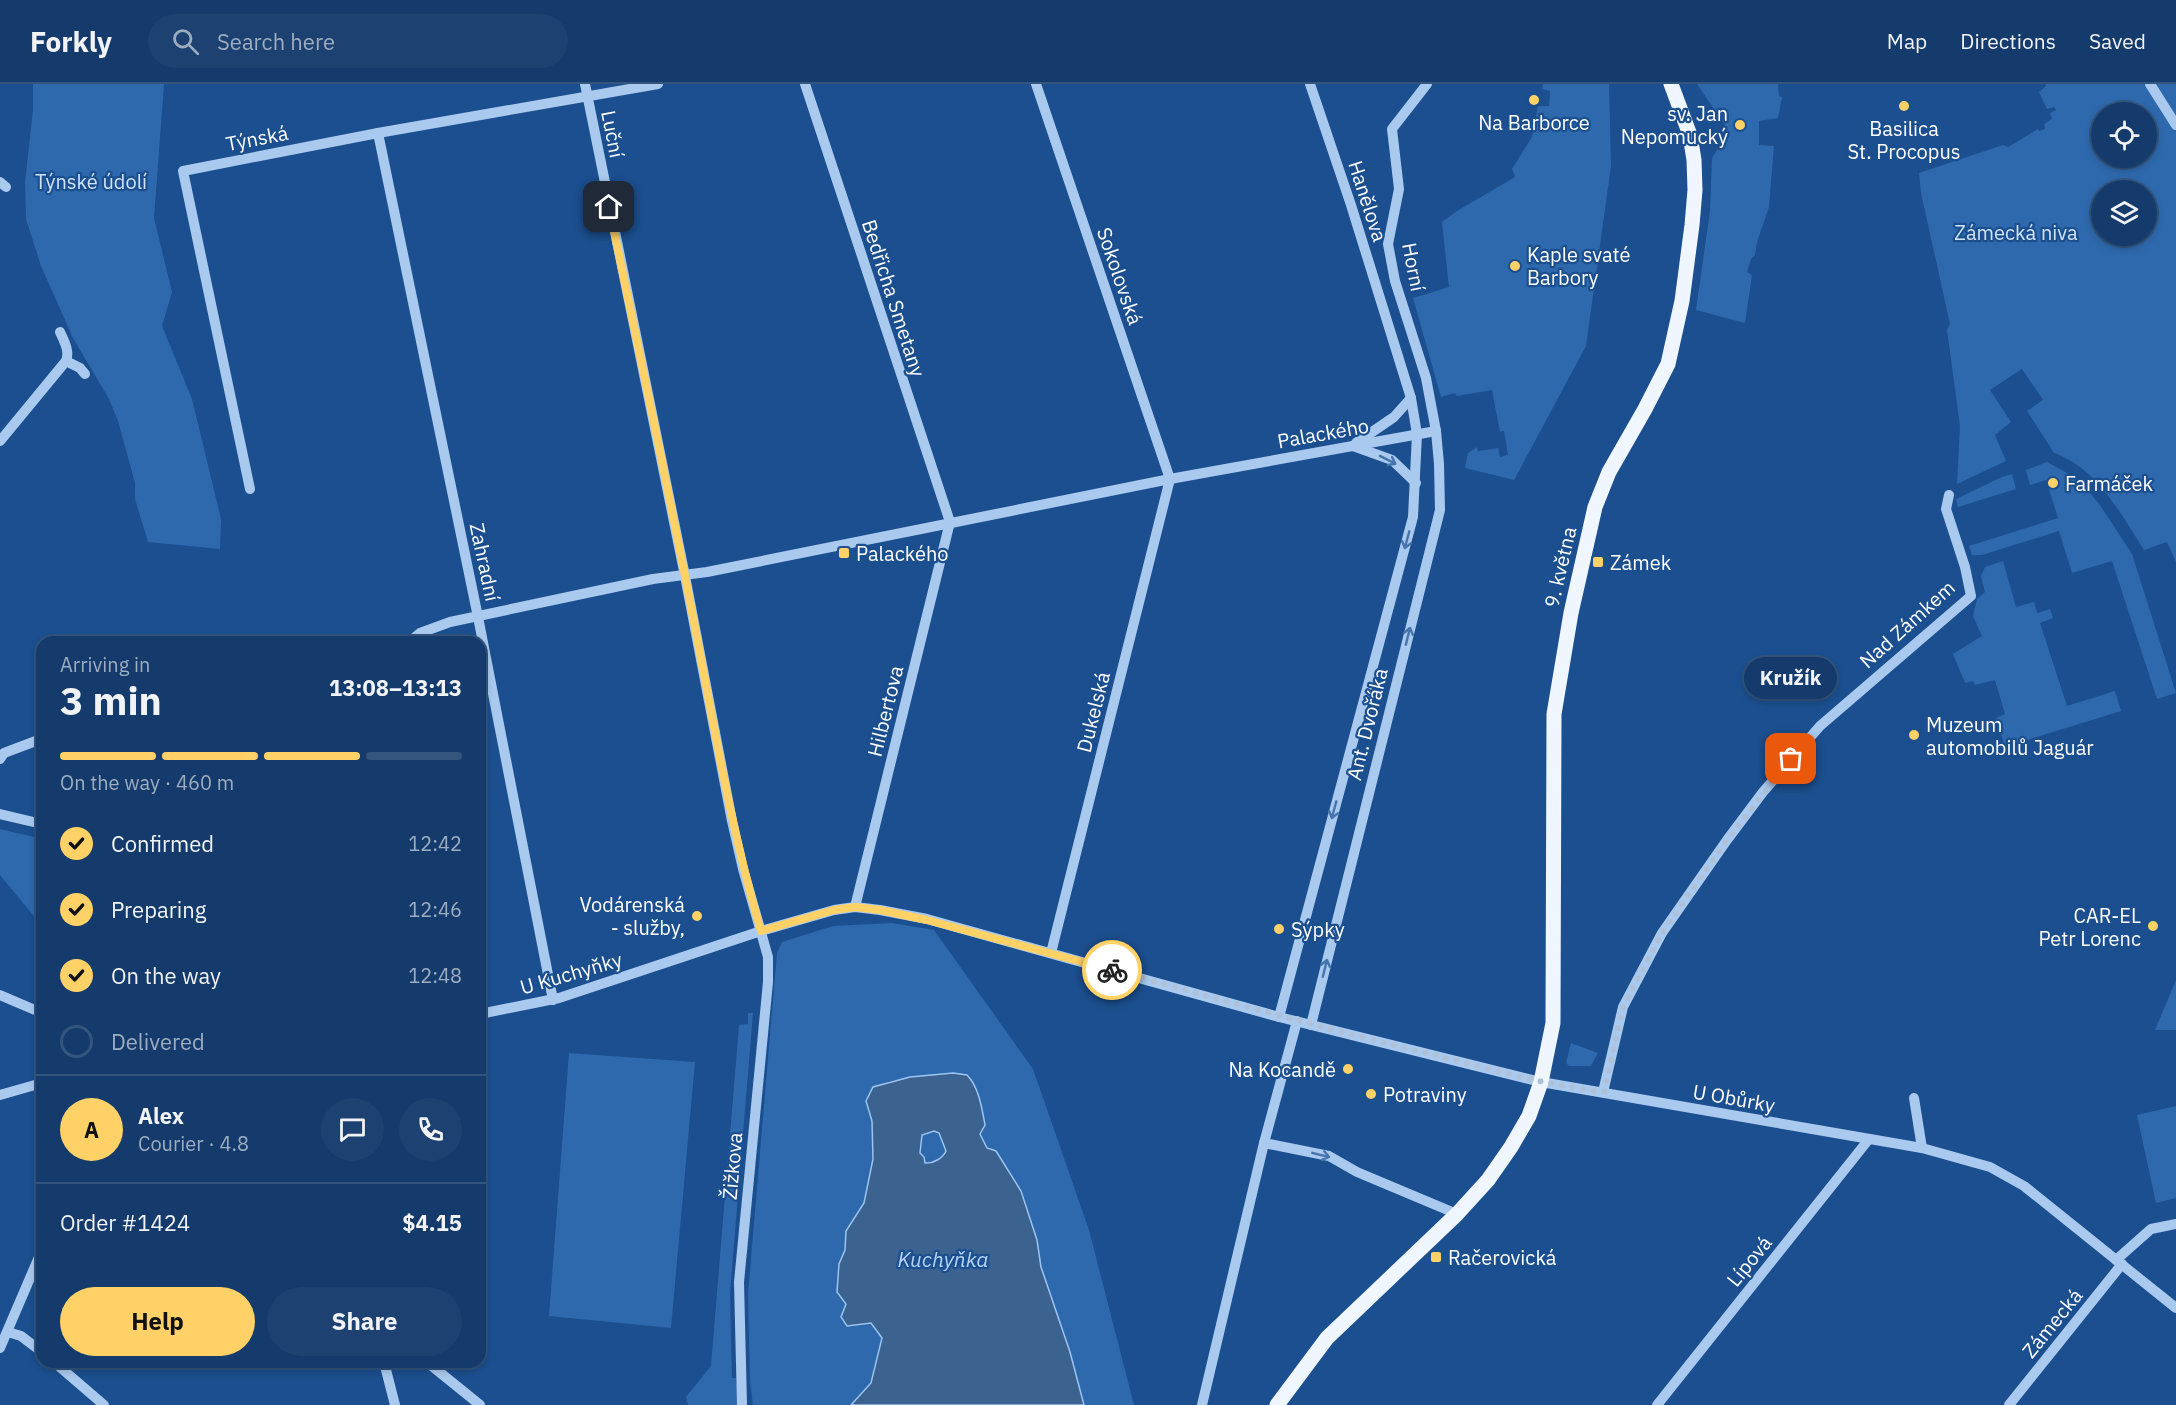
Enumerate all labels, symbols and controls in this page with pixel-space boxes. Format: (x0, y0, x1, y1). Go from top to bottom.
search box (148, 14, 568, 68)
text: Forkly (30, 23, 112, 60)
icon: search (169, 25, 202, 58)
text: Search here (217, 27, 335, 56)
text: Map (1887, 27, 1927, 55)
text: Directions (1960, 27, 2056, 55)
text: Saved (2089, 27, 2146, 55)
marker: Na Barborce (1527, 93, 1541, 107)
marker: Basilica St. Procopus (1897, 99, 1911, 113)
place label: sv. Jan Nepomucký (1621, 100, 1728, 150)
map controls (2091, 102, 2157, 246)
button: locate (2091, 102, 2157, 168)
street label: Luční (595, 108, 631, 160)
place label: Na Barborce (1478, 109, 1590, 136)
place label: Basilica St. Procopus (1848, 115, 1961, 165)
marker: sv. Jan Nepomucký (1733, 118, 1747, 132)
street label: Týnská (224, 119, 291, 157)
street label: Hanělova (1342, 157, 1394, 245)
park label: Týnské údolí (35, 168, 147, 195)
button: layers (2091, 180, 2157, 246)
pin (583, 181, 634, 232)
icon: home (592, 190, 625, 223)
street label: Bedřicha Smetany (856, 216, 932, 380)
park label: Zámecká niva (1954, 219, 2078, 246)
street label: Sokolovská (1091, 224, 1149, 329)
street label: Horní (1396, 240, 1432, 294)
place label: Kaple svaté Barbory (1527, 241, 1631, 291)
marker: Kaple svaté Barbory (1508, 259, 1522, 273)
street label: Palackého (1275, 412, 1371, 454)
one-way arrow (1378, 454, 1396, 466)
place label: Farmáček (2065, 470, 2153, 497)
marker: Farmáček (2046, 476, 2060, 490)
street label: Zahradní (464, 520, 506, 604)
street label: 9. května (1538, 524, 1582, 610)
one-way arrow (1401, 530, 1413, 549)
place label: Palackého (856, 540, 949, 567)
marker: Palackého (837, 546, 851, 560)
place label: Zámek (1610, 549, 1672, 576)
marker: Zámek (1591, 555, 1605, 569)
street label: Nad Zámkem (1854, 574, 1960, 674)
one-way arrow (1403, 627, 1414, 646)
text: Arriving in (60, 651, 150, 678)
callout: Kružík (1744, 657, 1838, 699)
street label: Hilbertova (861, 662, 909, 759)
text: Kružík (1760, 664, 1821, 691)
street label: Ant. Dvořáka (1340, 665, 1394, 783)
street label: Dukelská (1070, 669, 1116, 755)
text: 13:08–13:13 (329, 673, 462, 702)
text: 3 min (60, 675, 162, 726)
place label: Muzeum automobilů Jaguár (1926, 711, 2094, 761)
marker: Muzeum automobilů Jaguár (1907, 728, 1921, 742)
pin (1765, 733, 1816, 784)
icon: bag (1774, 742, 1807, 775)
text: On the way · 460 m (60, 769, 234, 796)
one-way arrow (1328, 800, 1340, 819)
icon: check (60, 827, 93, 860)
text: Confirmed (111, 829, 214, 858)
text: 12:42 (408, 830, 462, 857)
place label: Vodárenská - služby, (580, 891, 685, 941)
icon: check (60, 893, 93, 926)
text: Preparing (111, 895, 206, 924)
text: 12:46 (408, 896, 462, 923)
place label: CAR-EL Petr Lorenc (2039, 902, 2141, 952)
marker: Vodárenská - služby, (690, 909, 704, 923)
place label: Sýpky (1291, 916, 1345, 943)
marker: CAR-EL Petr Lorenc (2146, 919, 2160, 933)
marker: Sýpky (1272, 922, 1286, 936)
courier (1082, 940, 1142, 1000)
street label: U Kuchyňky (517, 946, 625, 1000)
icon: bike (1096, 954, 1129, 987)
icon: check (60, 959, 93, 992)
one-way arrow (1319, 959, 1331, 978)
text: On the way (111, 961, 221, 990)
text: 12:48 (408, 962, 462, 989)
text: Delivered (111, 1027, 205, 1056)
place label: Na Kocandě (1228, 1056, 1336, 1083)
marker: Na Kocandě (1341, 1062, 1355, 1076)
street label: U Obůrky (1691, 1077, 1777, 1119)
place label: Potraviny (1383, 1081, 1467, 1108)
marker: Potraviny (1364, 1087, 1378, 1101)
button: chat (321, 1098, 384, 1161)
button: phone (399, 1098, 462, 1161)
text: Alex (138, 1101, 184, 1130)
text: A (84, 1115, 99, 1144)
text: Courier · 4.8 (138, 1130, 249, 1157)
street label: Žižkova (716, 1131, 748, 1201)
one-way arrow (1312, 1149, 1331, 1161)
text: Order #1424 (60, 1208, 190, 1237)
text: $4.15 (402, 1208, 462, 1237)
street label: Lípová (1720, 1230, 1778, 1292)
place label: Račerovická (1448, 1244, 1557, 1271)
water label: Kuchyňka (898, 1245, 988, 1273)
marker: Račerovická (1429, 1250, 1443, 1264)
street label: Zámecká (2016, 1282, 2088, 1363)
button: Help (60, 1287, 255, 1356)
button: Share (267, 1287, 462, 1356)

